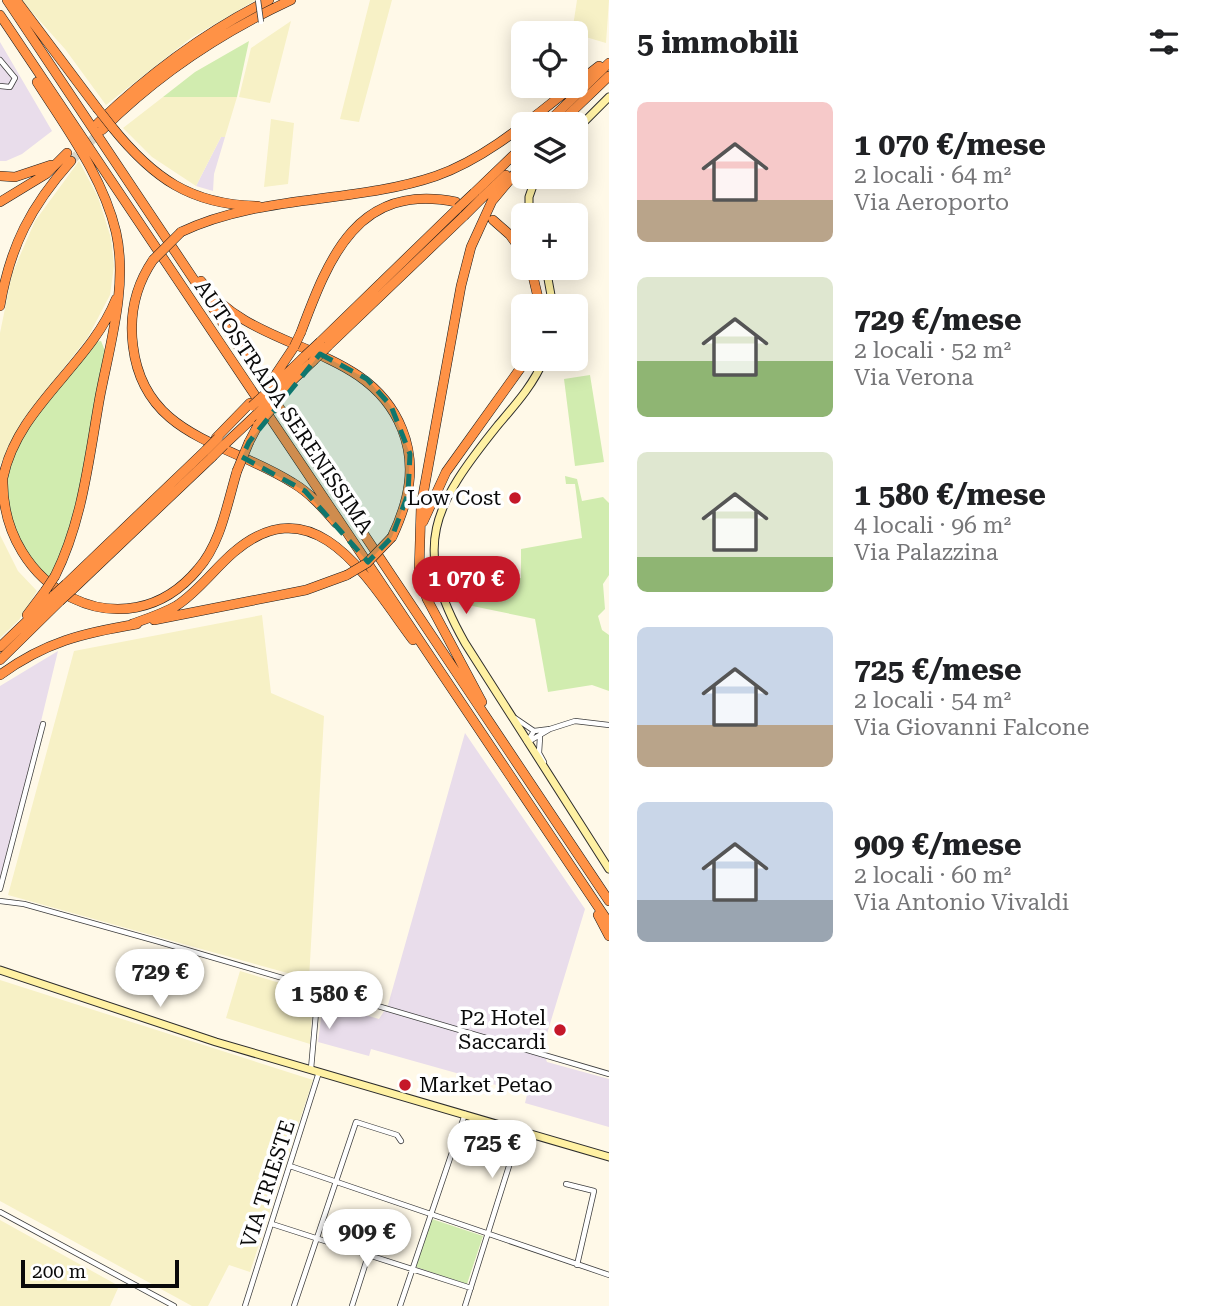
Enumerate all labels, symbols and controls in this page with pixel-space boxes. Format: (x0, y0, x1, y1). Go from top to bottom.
map controls (511, 21, 588, 371)
button: locate (511, 21, 588, 98)
icon: filters (1145, 23, 1183, 61)
text: 5 immobili (637, 25, 798, 60)
button: layers (511, 112, 588, 189)
text: 1 070 €/mese (854, 127, 1046, 162)
icon: home (693, 130, 777, 214)
text: 2 locali · 64 m² (854, 162, 1011, 189)
text: Via Aeroporto (854, 189, 1009, 216)
button: + (511, 203, 588, 280)
street label: AUTOSTRADA SERENISSIMA (190, 276, 378, 539)
button: − (511, 294, 588, 371)
text: 729 €/mese (854, 302, 1022, 337)
icon: home (693, 305, 777, 389)
text: 2 locali · 52 m² (854, 337, 1011, 364)
text: Via Verona (854, 364, 974, 391)
text: 1 580 €/mese (854, 477, 1046, 512)
icon: home (693, 480, 777, 564)
place label: Low Cost (407, 486, 501, 510)
marker: Low Cost (507, 490, 523, 506)
text: 4 locali · 96 m² (854, 512, 1011, 539)
text: Via Palazzina (854, 539, 998, 566)
pin: 1 070 € (401, 556, 531, 616)
text: 1 070 € (428, 565, 504, 592)
text: 725 €/mese (854, 652, 1022, 687)
icon: home (693, 655, 777, 739)
text: 2 locali · 54 m² (854, 687, 1011, 714)
text: Via Giovanni Falcone (854, 714, 1089, 741)
text: 909 €/mese (854, 827, 1022, 862)
icon: home (693, 830, 777, 914)
text: 2 locali · 60 m² (854, 862, 1011, 889)
text: Via Antonio Vivaldi (854, 889, 1069, 916)
pin: 729 € (111, 950, 209, 1009)
text: 729 € (131, 958, 189, 985)
pin: 1 580 € (264, 972, 394, 1031)
text: 1 580 € (291, 980, 367, 1007)
place label: P2 Hotel Saccardi (458, 1006, 547, 1054)
marker: P2 Hotel Saccardi (552, 1022, 568, 1038)
place label: Market Petao (419, 1073, 553, 1097)
marker: Market Petao (397, 1077, 413, 1093)
street label: VIA TRIESTE (236, 1117, 300, 1251)
pin: 725 € (443, 1120, 541, 1180)
text: 725 € (463, 1129, 521, 1156)
pin: 909 € (318, 1210, 416, 1269)
text: 909 € (338, 1218, 396, 1245)
scale bar (21, 1257, 178, 1289)
text: 200 m (32, 1260, 86, 1283)

